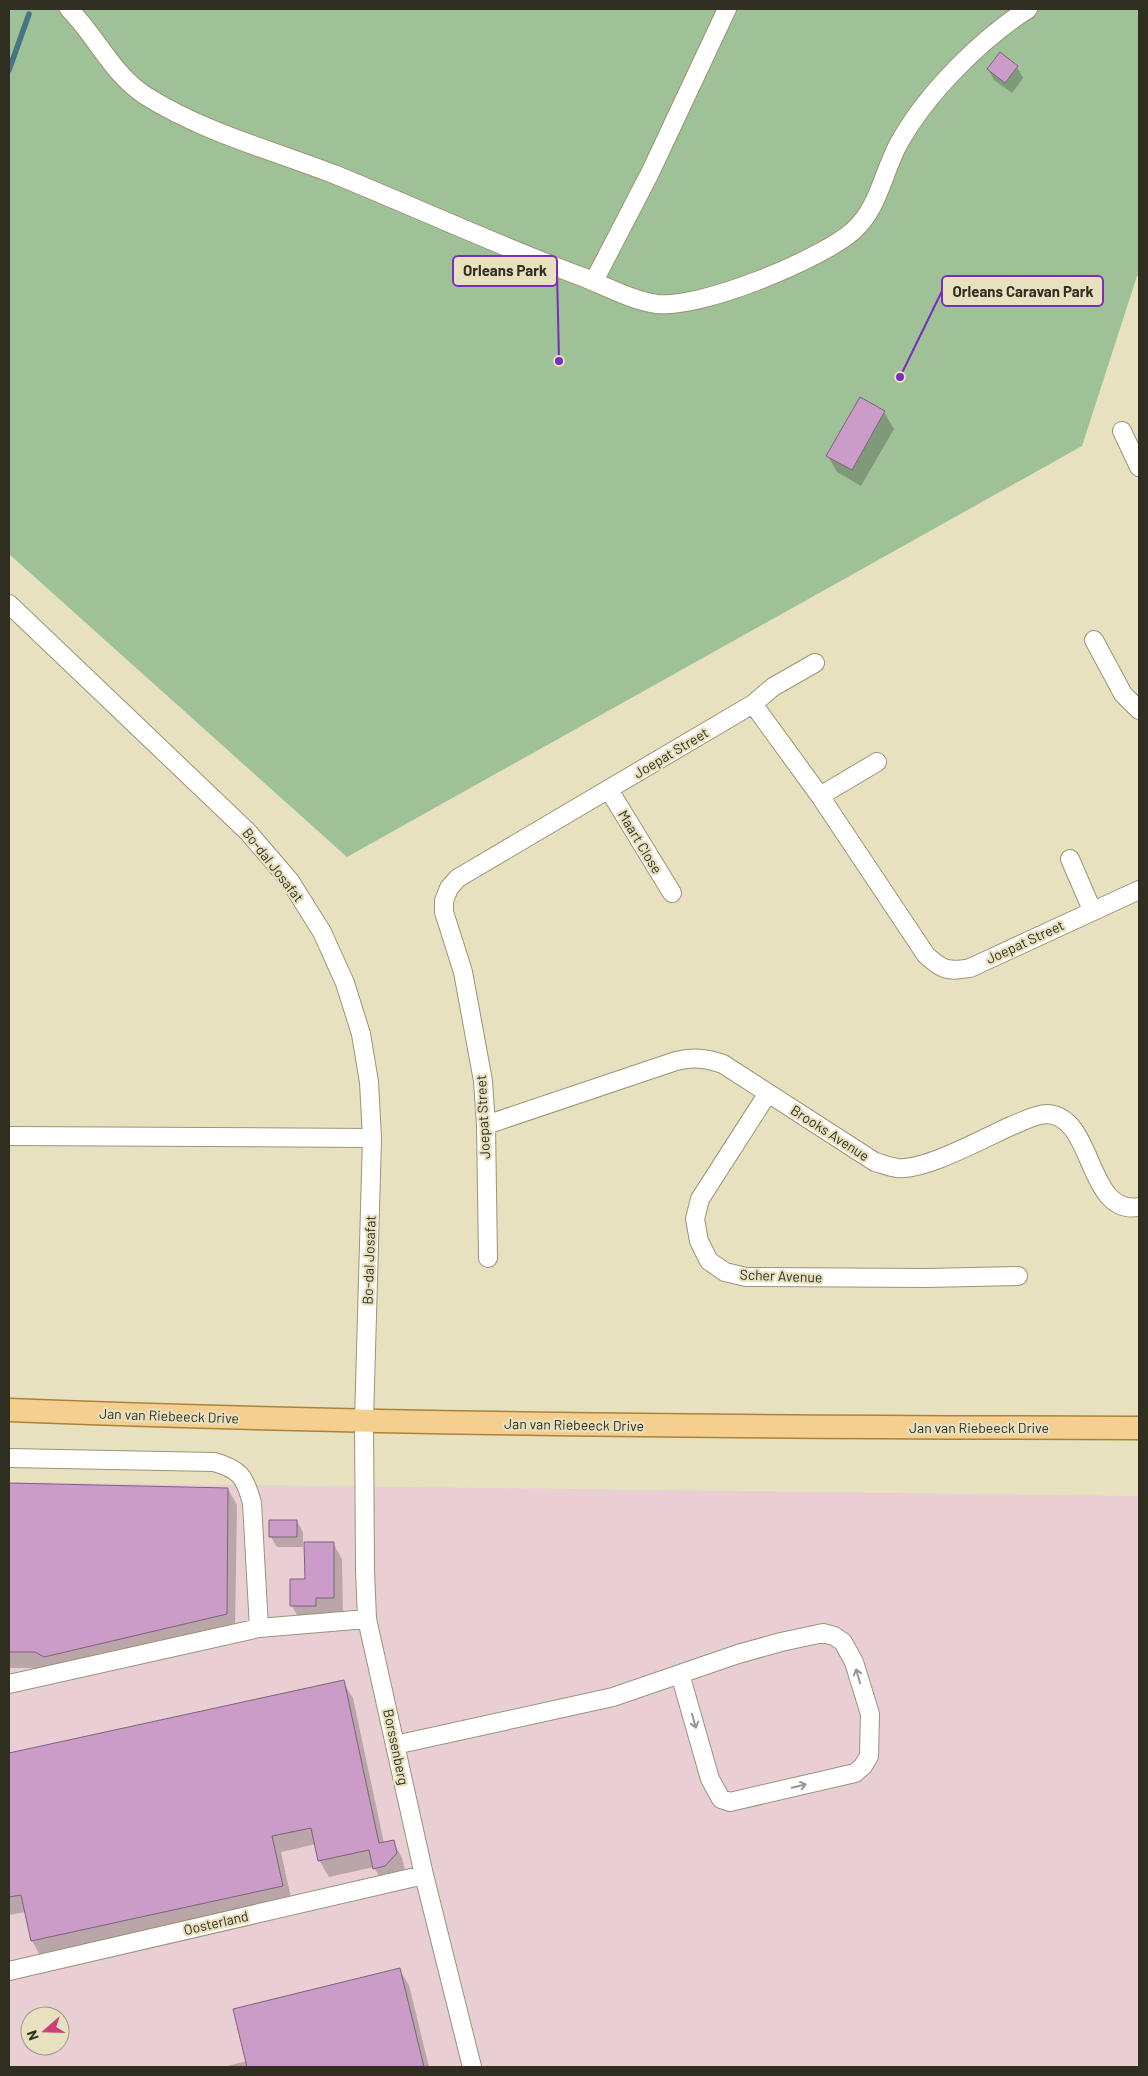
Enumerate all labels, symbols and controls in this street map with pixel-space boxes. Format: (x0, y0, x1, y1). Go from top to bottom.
callout: Orleans Park (453, 256, 557, 286)
text: Orleans Park (463, 261, 547, 279)
callout: Orleans Caravan Park (942, 276, 1103, 306)
text: Orleans Caravan Park (953, 282, 1093, 300)
street label: Joepat Street (630, 724, 711, 782)
street label: Maart Close (615, 807, 666, 877)
street label: Bo-dal Josafat (239, 824, 308, 905)
street label: Joepat Street (983, 916, 1067, 967)
street label: Joepat Street (472, 1075, 493, 1159)
street label: Brooks Avenue (788, 1101, 873, 1164)
street label: Bo-dal Josafat (358, 1215, 379, 1305)
street label: Scher Avenue (739, 1266, 823, 1285)
street label: Jan van Riebeeck Drive (99, 1405, 239, 1426)
street label: Jan van Riebeeck Drive (504, 1415, 644, 1434)
street label: Jan van Riebeeck Drive (909, 1419, 1049, 1436)
one-way arrow (853, 1668, 863, 1684)
street label: Borssenberg (380, 1707, 413, 1786)
one-way arrow (689, 1713, 699, 1729)
one-way arrow (790, 1781, 806, 1790)
street label: Oosterland (182, 1907, 250, 1938)
north arrow (20, 2006, 70, 2056)
text: N (23, 2028, 42, 2043)

